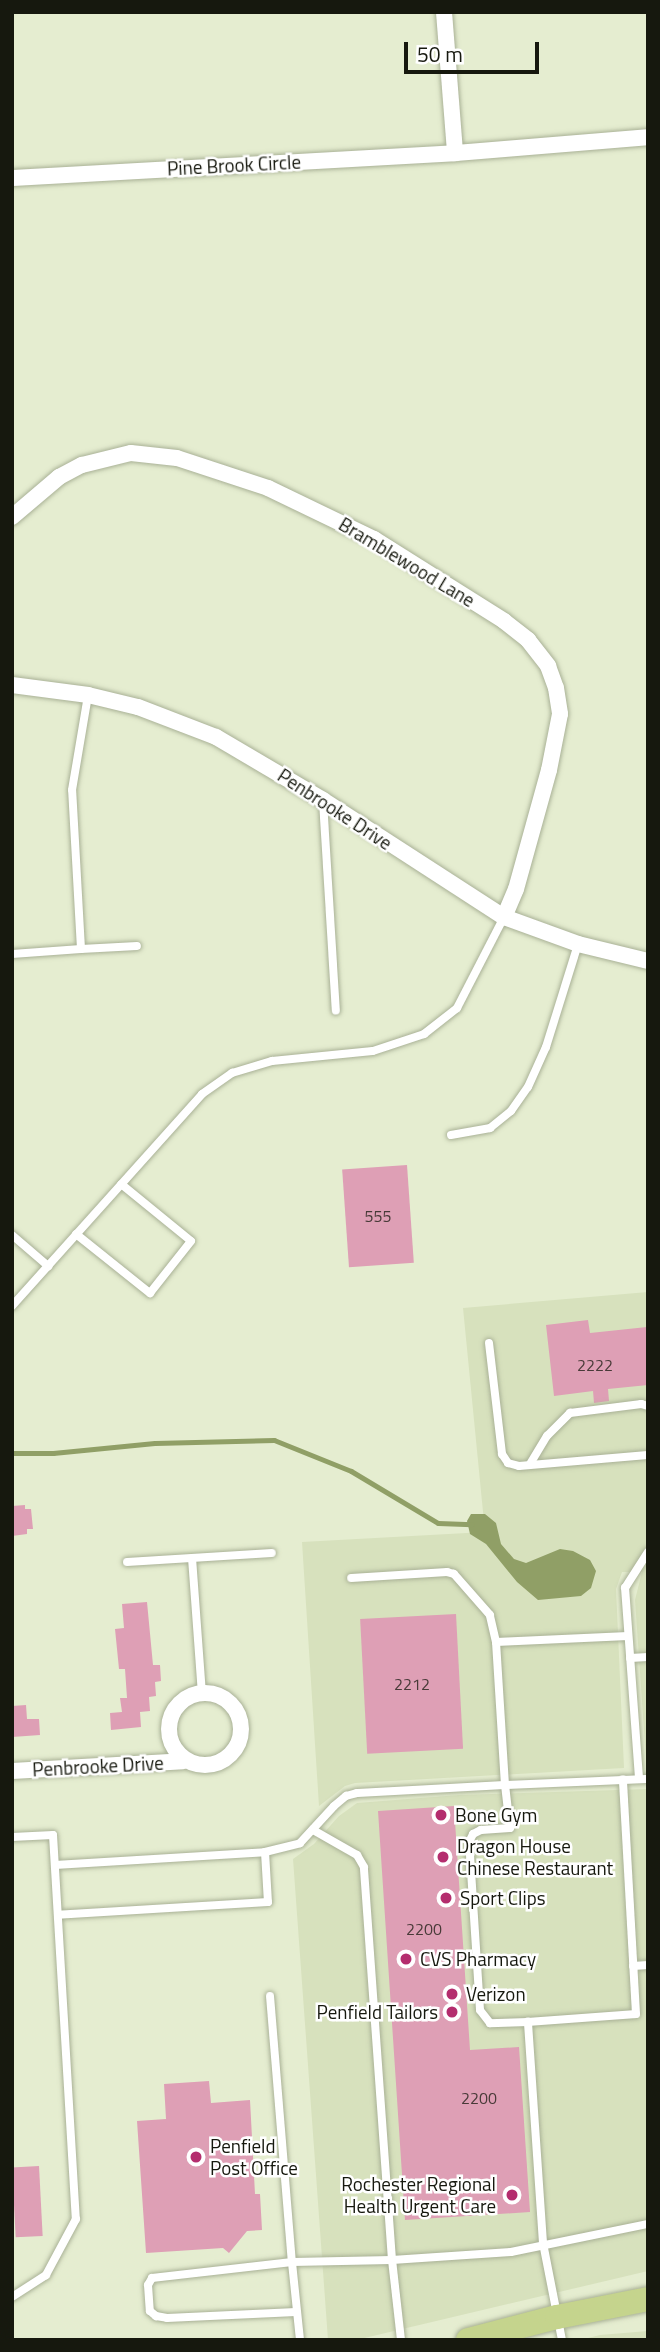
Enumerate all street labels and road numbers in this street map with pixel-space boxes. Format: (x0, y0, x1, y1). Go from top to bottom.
street label: Pine Brook Circle (167, 150, 301, 180)
street label: Bramblewood Lane (335, 512, 479, 612)
street label: Penbrooke Drive (274, 764, 396, 854)
street label: Penbrooke Drive (32, 1751, 164, 1781)

